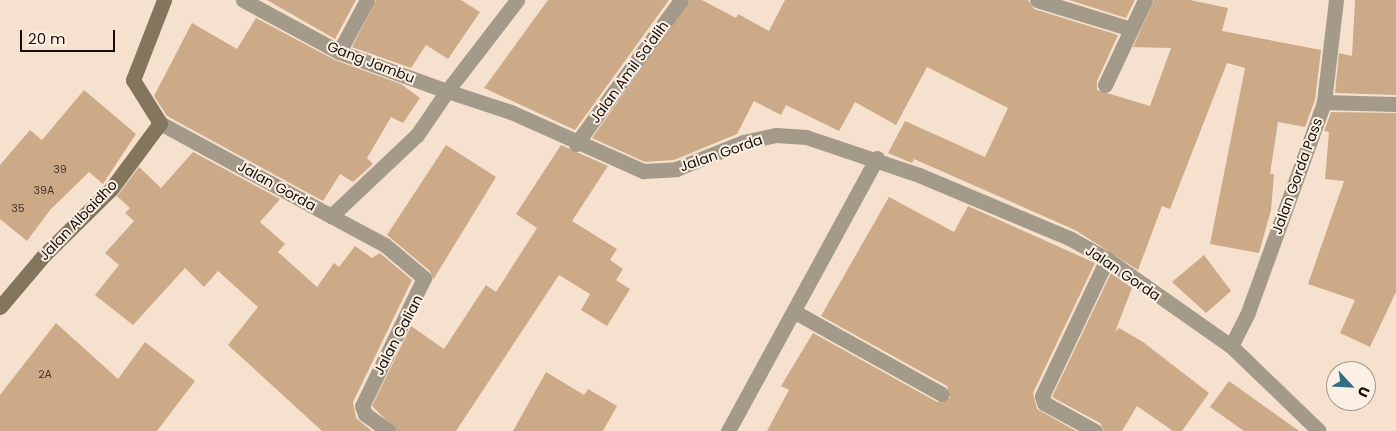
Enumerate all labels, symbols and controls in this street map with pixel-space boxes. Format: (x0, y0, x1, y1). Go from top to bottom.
street label: Jalan Amil Sa'alih (586, 18, 672, 126)
scale bar (22, 20, 118, 52)
text: 20 m (28, 28, 66, 49)
street label: Gang Jambu (325, 38, 417, 86)
street label: Jalan Gorda Pass (1268, 116, 1326, 236)
street label: Jalan Gorda (677, 131, 765, 175)
street label: Jalan Gorda (235, 158, 319, 214)
house number: 39 (53, 162, 67, 176)
street label: Jalan Albaidho (35, 176, 121, 264)
house number: 39A (34, 183, 54, 197)
house number: 35 (11, 201, 25, 215)
street label: Jalan Gorda (1082, 242, 1164, 304)
street label: Jalan Galian (370, 292, 426, 378)
north arrow (1326, 361, 1376, 411)
house number: 2A (38, 367, 52, 381)
text: U (1353, 383, 1375, 401)

